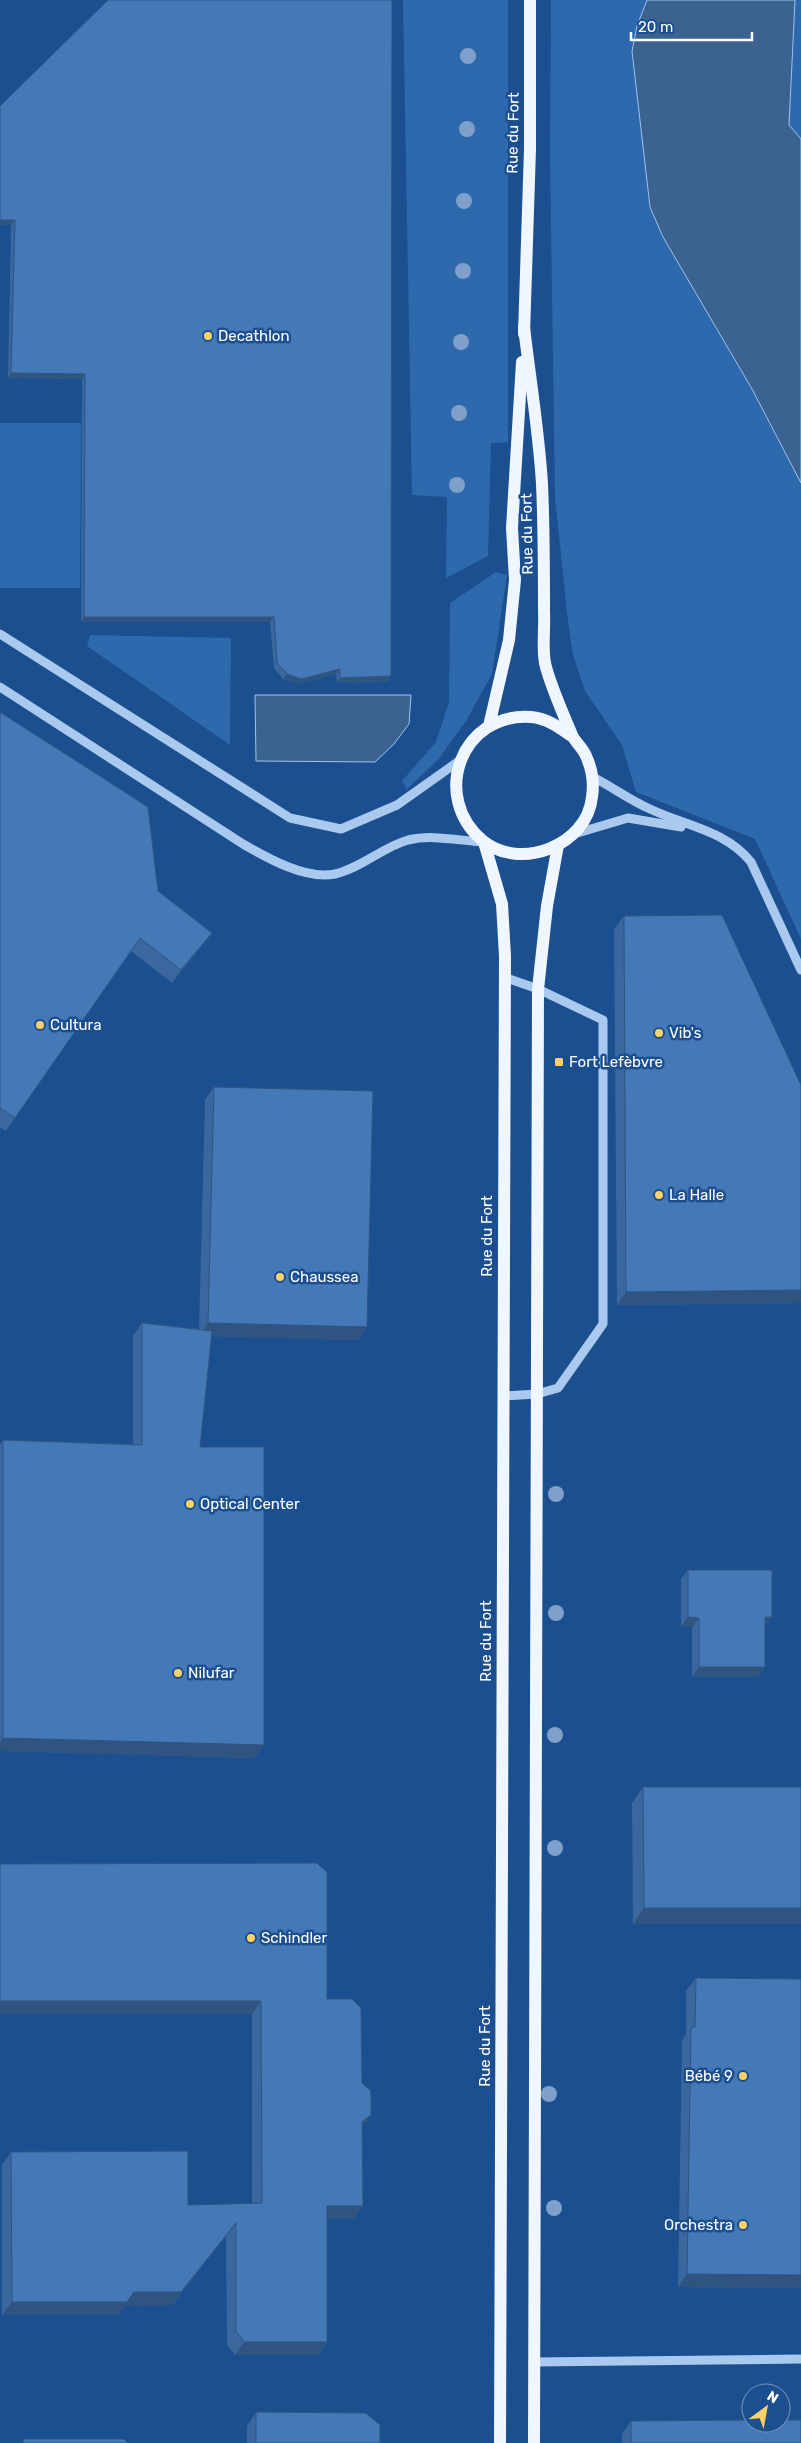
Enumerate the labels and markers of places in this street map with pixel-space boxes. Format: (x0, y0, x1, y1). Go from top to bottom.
place label: Decathlon (218, 327, 290, 345)
marker: Decathlon (202, 330, 214, 342)
place label: Cultura (50, 1016, 101, 1034)
marker: Cultura (34, 1019, 46, 1031)
place label: Vib's (669, 1024, 702, 1042)
marker: Vib's (653, 1027, 665, 1039)
place label: Fort Lefèbvre (569, 1053, 663, 1071)
marker: Fort Lefèbvre (553, 1056, 565, 1068)
place label: La Halle (669, 1186, 724, 1204)
marker: La Halle (653, 1189, 665, 1201)
place label: Chaussea (290, 1268, 358, 1286)
marker: Chaussea (274, 1271, 286, 1283)
place label: Optical Center (200, 1495, 300, 1513)
marker: Optical Center (184, 1498, 196, 1510)
place label: Nilufar (188, 1664, 235, 1682)
marker: Nilufar (172, 1667, 184, 1679)
place label: Schindler (261, 1929, 327, 1947)
marker: Schindler (245, 1932, 257, 1944)
place label: Bébé 9 (685, 2067, 733, 2085)
marker: Bébé 9 (737, 2070, 749, 2082)
place label: Orchestra (664, 2216, 733, 2234)
marker: Orchestra (737, 2219, 749, 2231)

